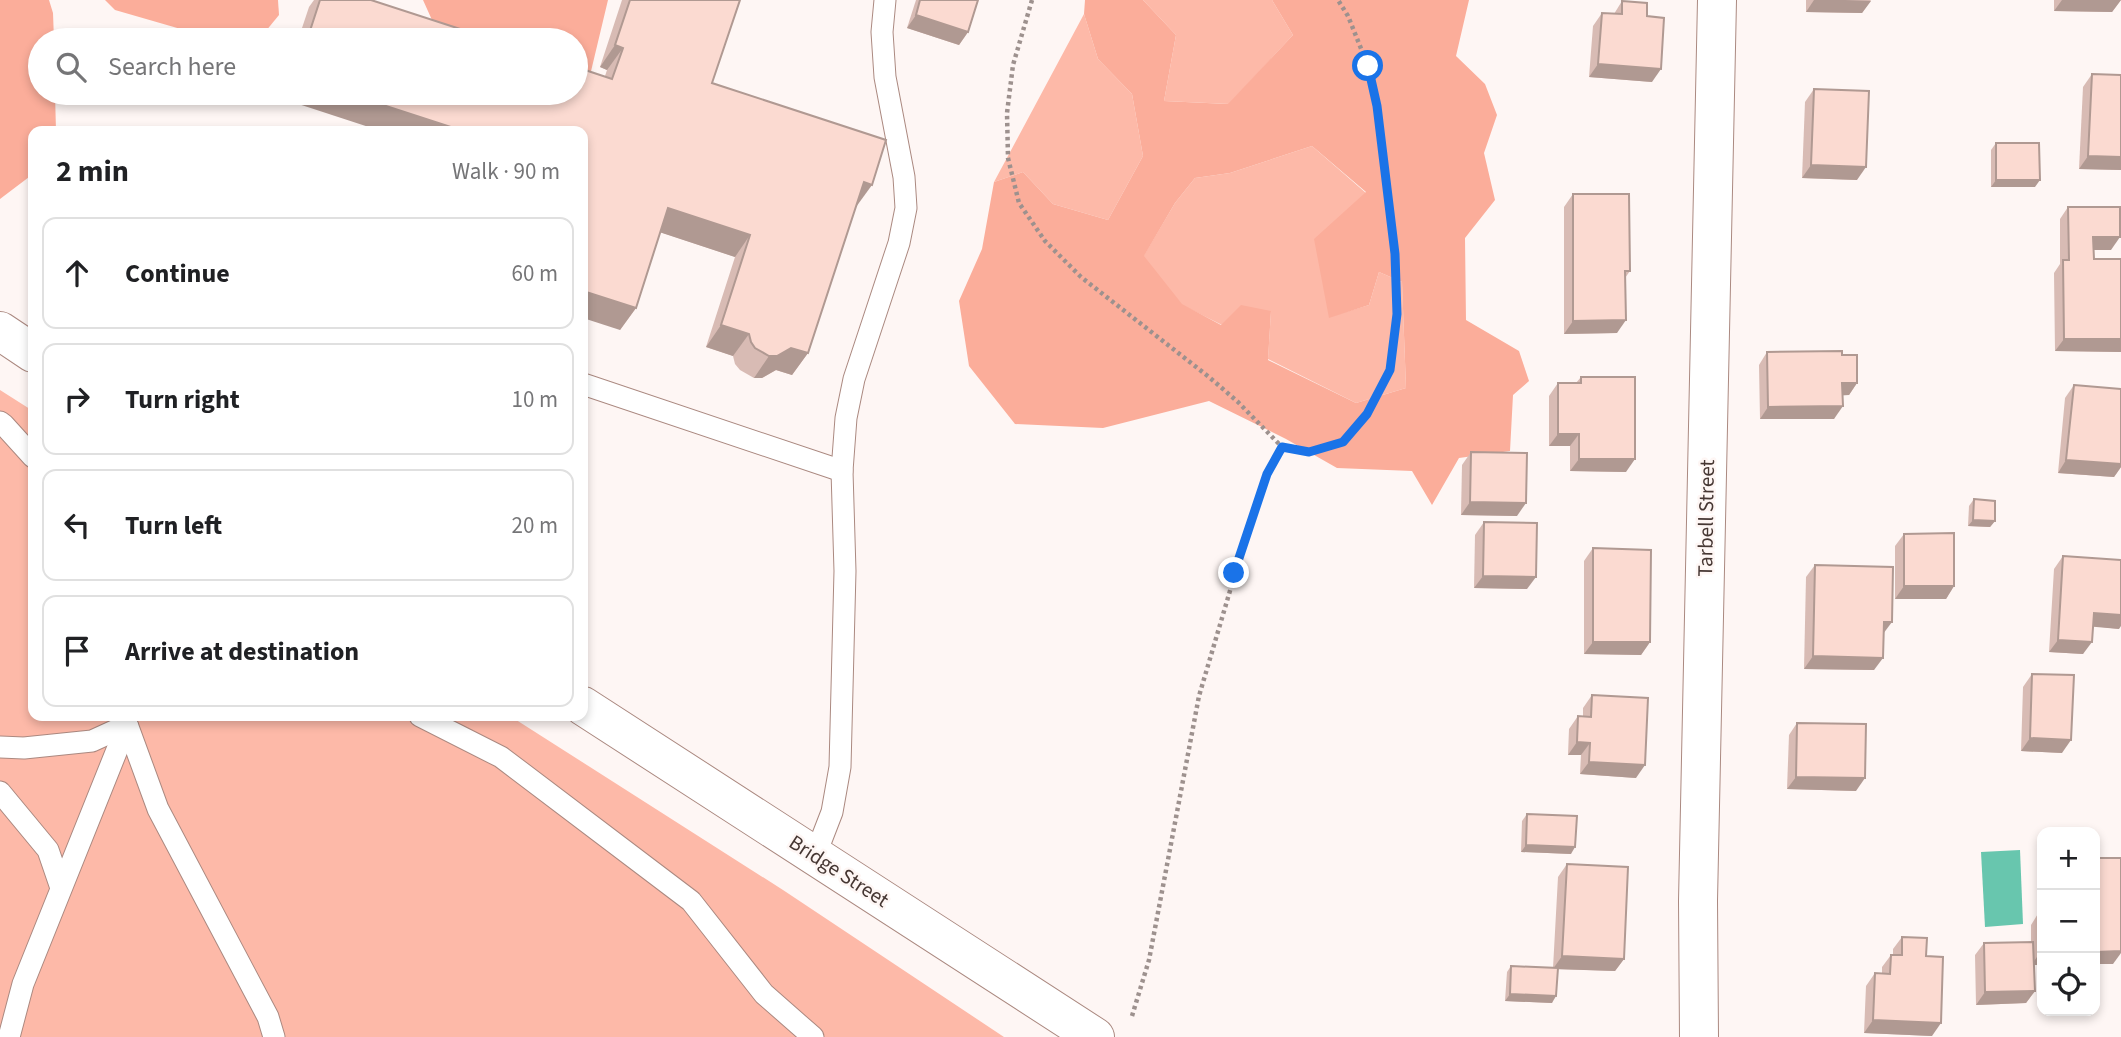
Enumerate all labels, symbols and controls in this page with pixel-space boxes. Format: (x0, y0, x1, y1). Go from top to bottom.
search box (28, 28, 588, 105)
icon: search (52, 48, 90, 86)
text: Search here (108, 48, 236, 85)
route start (1352, 50, 1383, 81)
text: 2 min (56, 150, 129, 193)
text: Walk · 90 m (452, 155, 560, 188)
icon: ahead (58, 254, 96, 292)
text: Continue (125, 255, 230, 292)
text: 60 m (511, 257, 558, 290)
icon: right (58, 380, 96, 418)
text: Turn right (125, 381, 240, 418)
text: 10 m (511, 383, 558, 416)
street label: Tarbell Street (1690, 459, 1722, 577)
icon: left (58, 506, 96, 544)
text: Turn left (125, 507, 222, 544)
text: 20 m (511, 509, 558, 542)
route end (1218, 557, 1249, 588)
icon: arrive (58, 632, 96, 670)
text: Arrive at destination (125, 633, 359, 670)
street label: Bridge Street (783, 827, 895, 915)
map controls (2037, 827, 2100, 1016)
button: + (2037, 827, 2100, 890)
button: − (2037, 890, 2100, 953)
button: locate (2037, 953, 2100, 1016)

